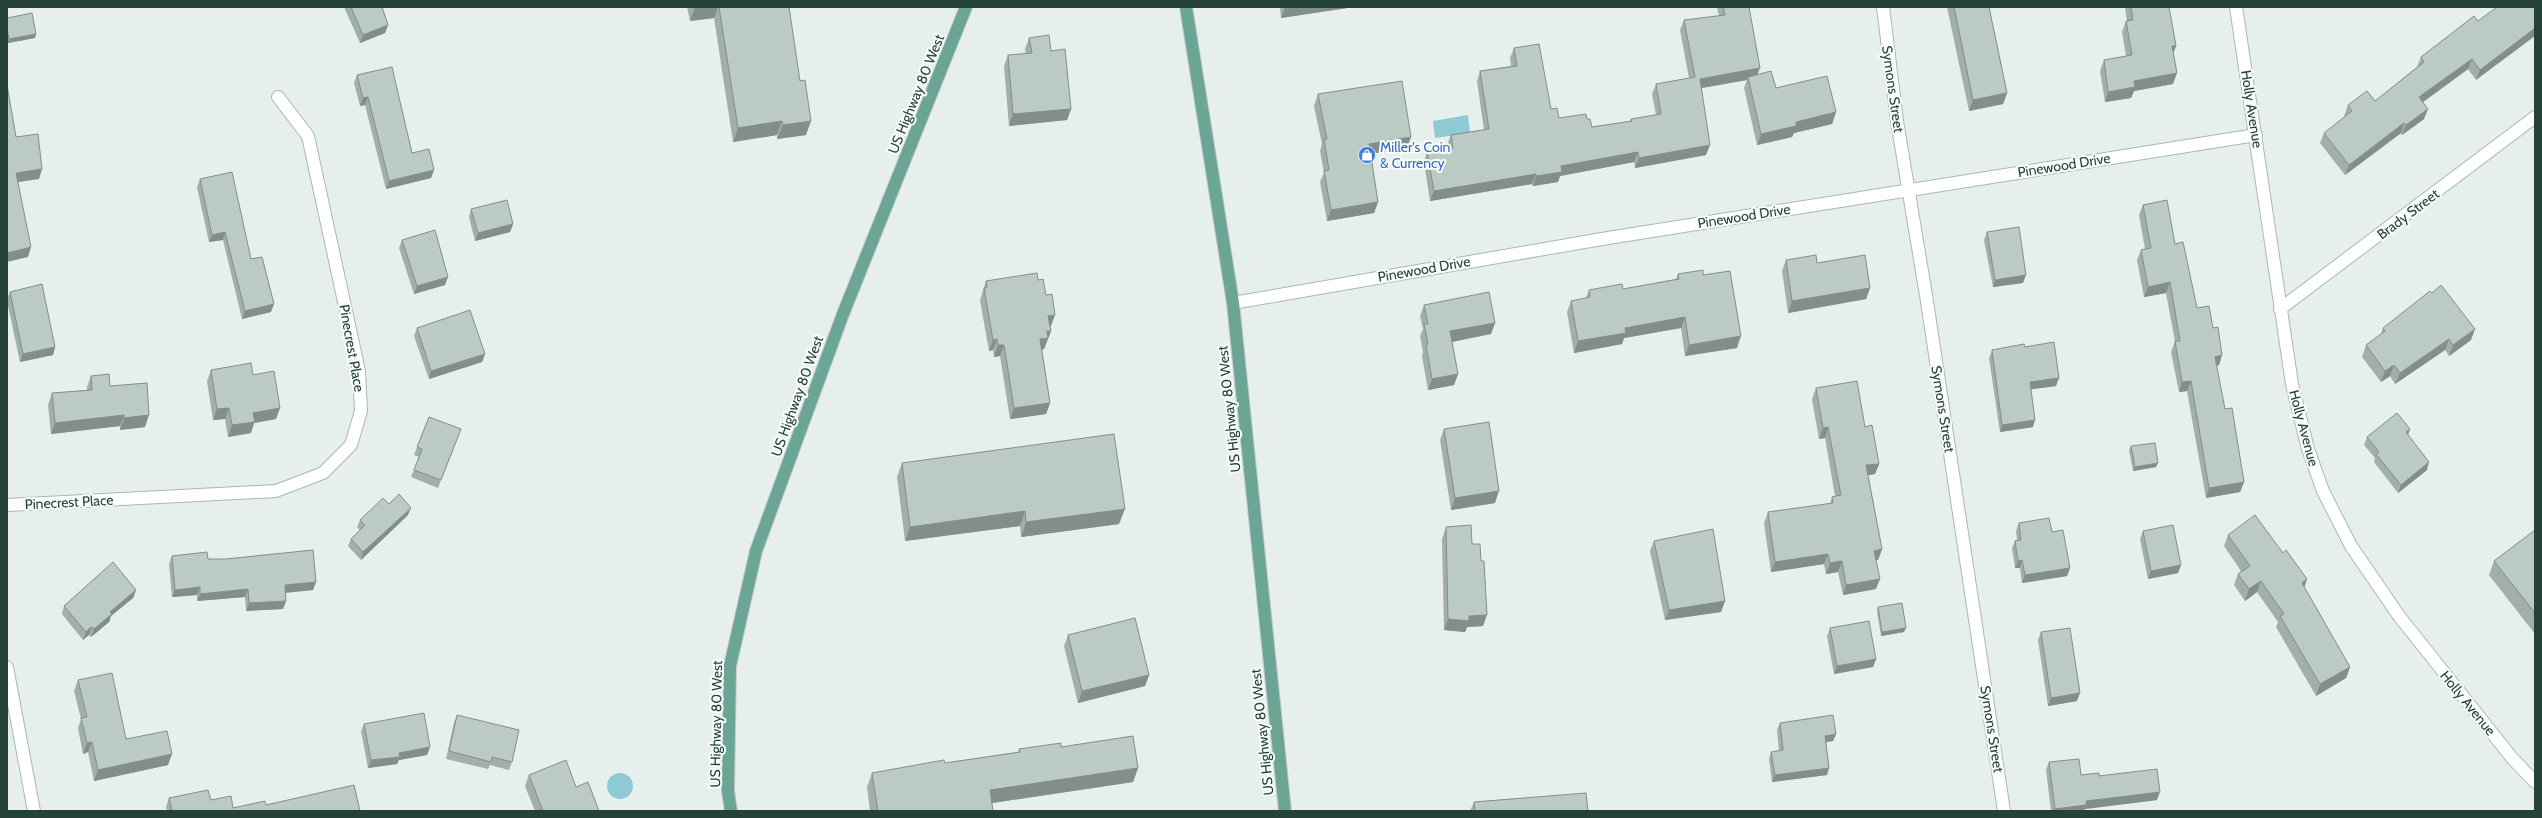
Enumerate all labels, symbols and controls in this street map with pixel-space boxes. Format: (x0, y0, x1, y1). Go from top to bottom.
street label: US Highway 80 West (884, 31, 948, 156)
street label: Symons Street (1878, 44, 1908, 134)
street label: Holly Avenue (2237, 69, 2267, 149)
place label: Miller's Coin & Currency (1380, 138, 1451, 172)
shop icon: Miller's Coin & Currency (1357, 145, 1377, 165)
street label: Pinewood Drive (2016, 149, 2112, 181)
street label: Brady Street (2373, 185, 2443, 243)
street label: Pinewood Drive (1696, 200, 1792, 232)
street label: Pinewood Drive (1376, 252, 1472, 286)
street label: Pinecrest Place (335, 303, 369, 393)
street label: US Highway 80 West (767, 333, 827, 459)
street label: US Highway 80 West (1213, 345, 1245, 473)
street label: Symons Street (1927, 364, 1959, 454)
street label: Holly Avenue (2285, 388, 2323, 468)
street label: Pinecrest Place (24, 491, 114, 513)
street label: US Highway 80 West (706, 660, 726, 788)
street label: Holly Avenue (2436, 667, 2500, 739)
street label: US Highway 80 West (1246, 668, 1278, 796)
street label: Symons Street (1976, 684, 2008, 774)

